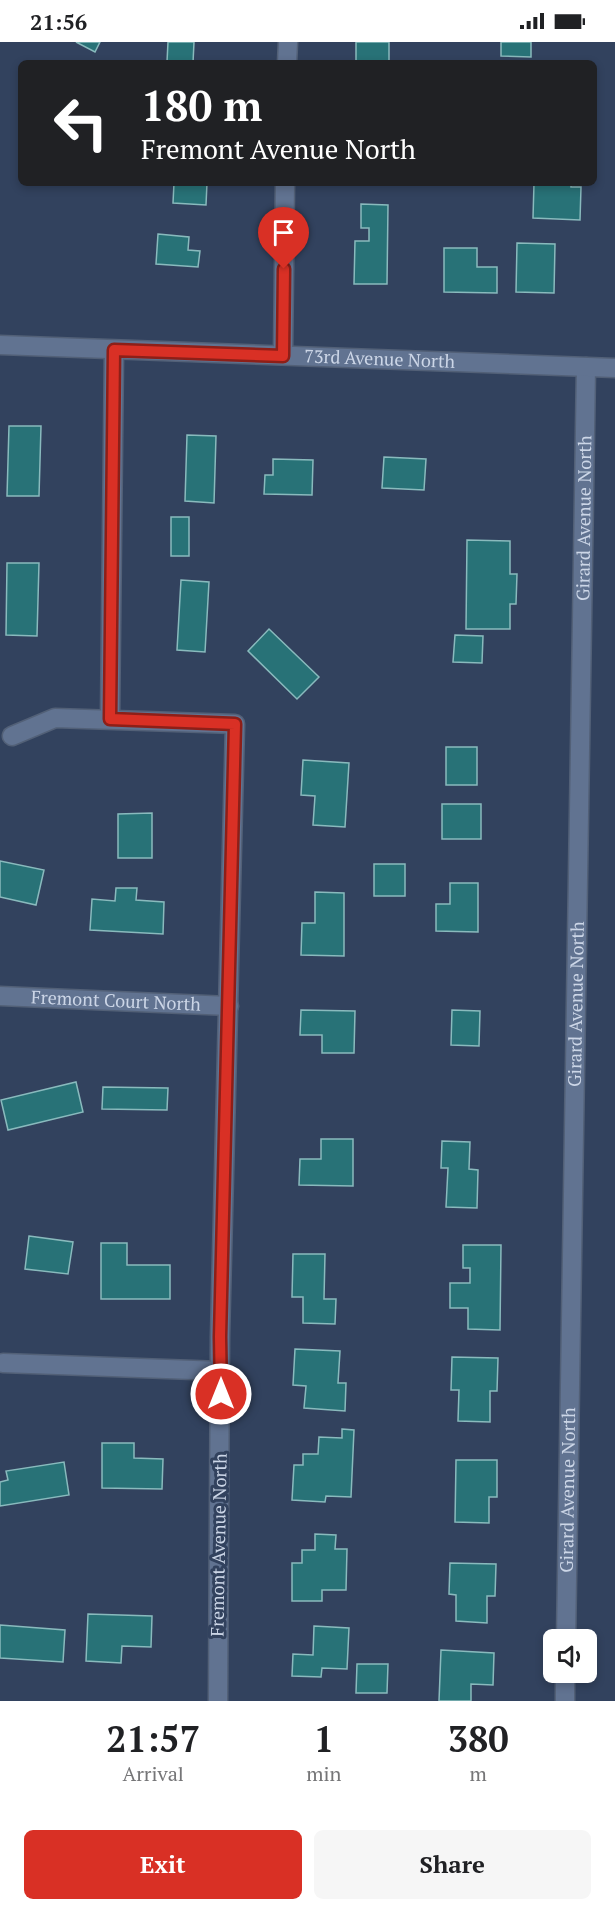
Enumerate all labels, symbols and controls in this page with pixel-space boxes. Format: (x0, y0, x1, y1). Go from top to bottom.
text: 21:56 (30, 7, 87, 36)
text: 180 m (141, 77, 262, 133)
icon: left (42, 84, 120, 162)
text: Fremont Avenue North (141, 131, 416, 167)
pin (258, 207, 309, 269)
icon: arrive (267, 216, 300, 249)
street label: 73rd Avenue North (304, 343, 456, 373)
street label: Girard Avenue North (570, 435, 596, 601)
street label: Girard Avenue North (562, 921, 589, 1087)
street label: Fremont Court North (31, 984, 202, 1016)
position arrow (189, 1362, 253, 1426)
street label: Girard Avenue North (554, 1407, 580, 1573)
street label: Fremont Avenue North (204, 1453, 232, 1637)
map controls (543, 1629, 597, 1683)
button: sound (543, 1629, 597, 1683)
text: 21:57 (106, 1715, 200, 1762)
text: 1 (314, 1715, 334, 1762)
text: 380 (448, 1715, 509, 1762)
text: Arrival (122, 1760, 184, 1787)
text: min (306, 1760, 341, 1787)
text: m (470, 1760, 487, 1787)
button: Exit (24, 1830, 302, 1899)
button: Share (314, 1830, 591, 1899)

